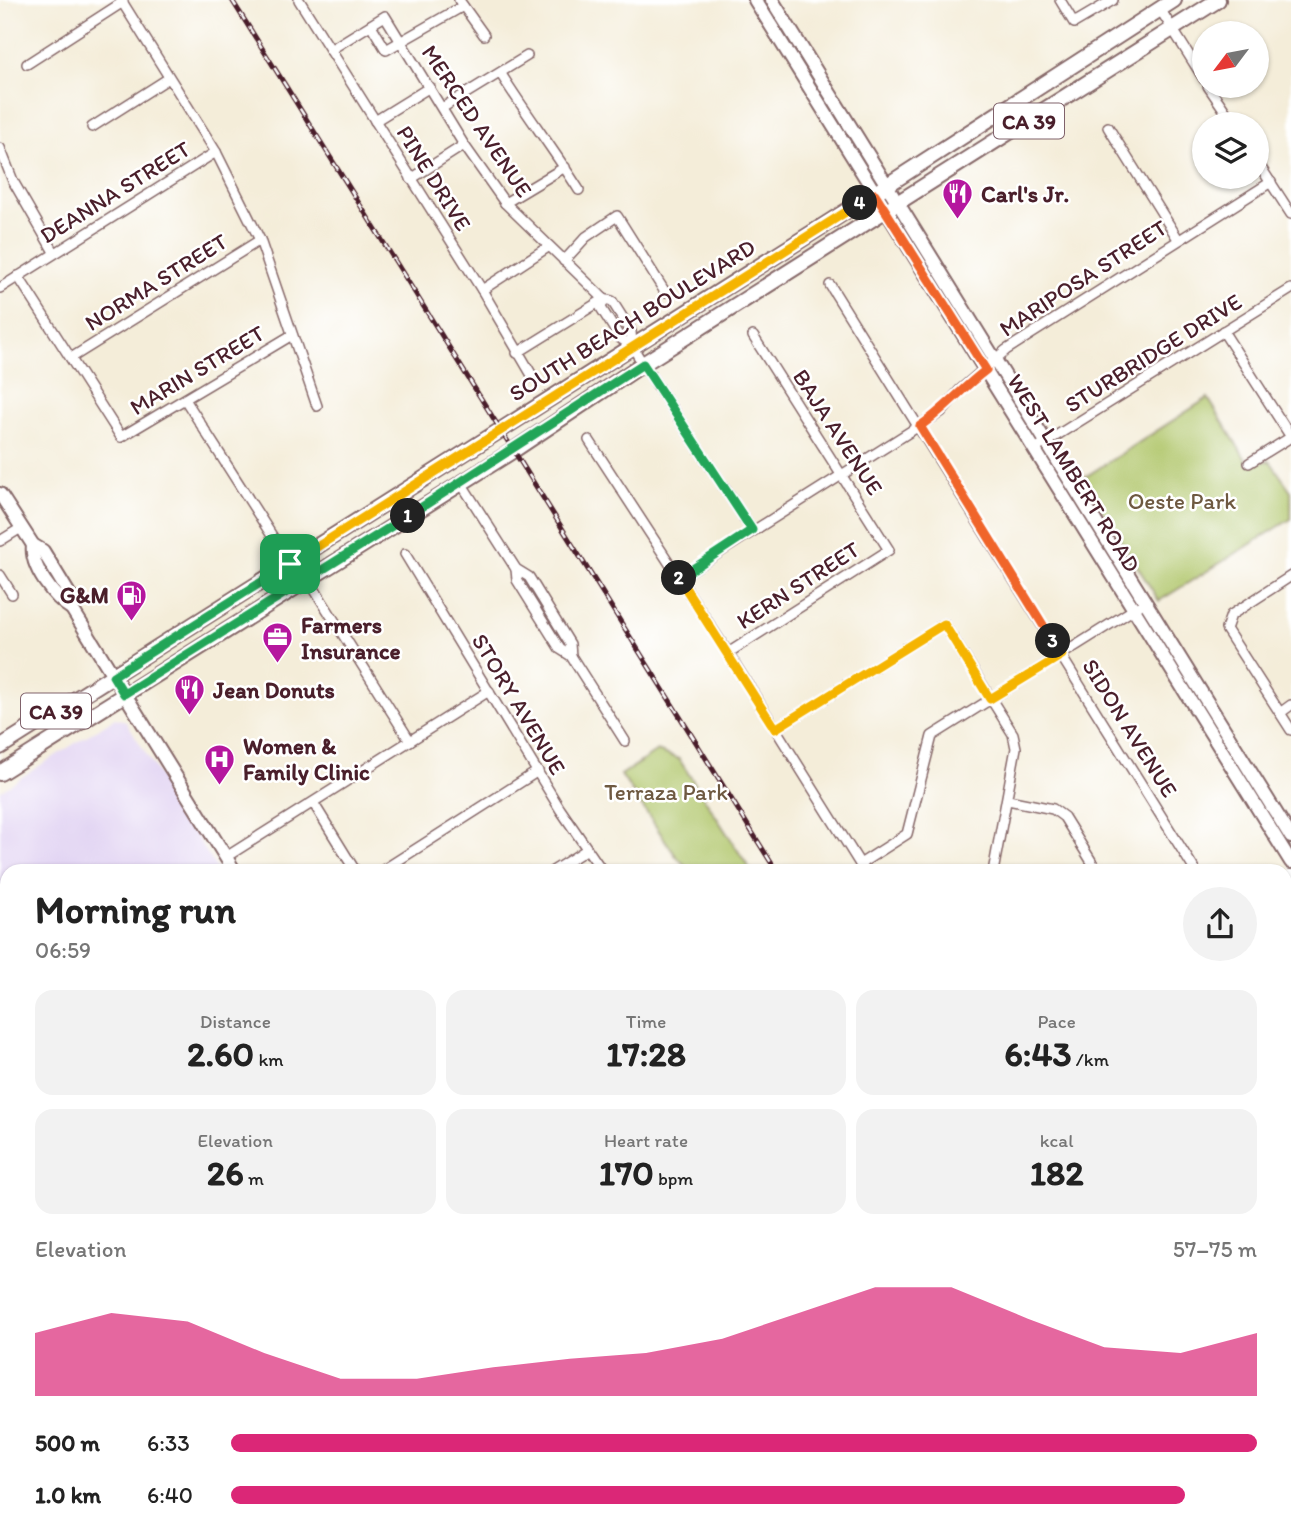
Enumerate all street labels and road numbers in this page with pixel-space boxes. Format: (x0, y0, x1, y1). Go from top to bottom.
street label: MERCED AVENUE (416, 40, 538, 203)
road number: CA 39 (994, 104, 1064, 138)
street label: PINE DRIVE (391, 120, 477, 236)
street label: DEANNA STREET (35, 134, 195, 249)
street label: MARIPOSA STREET (994, 213, 1172, 343)
street label: NORMA STREET (80, 227, 232, 337)
street label: SOUTH BEACH BOULEVARD (504, 233, 760, 407)
street label: STURBRIDGE DRIVE (1059, 287, 1247, 419)
street label: MARIN STREET (125, 319, 269, 421)
street label: BAJA AVENUE (787, 364, 889, 500)
street label: WEST LAMBERT ROAD (1001, 369, 1147, 577)
street label: KERN STREET (731, 535, 865, 635)
street label: STORY AVENUE (466, 628, 572, 780)
street label: SIDON AVENUE (1076, 654, 1184, 803)
road number: CA 39 (21, 694, 91, 728)

